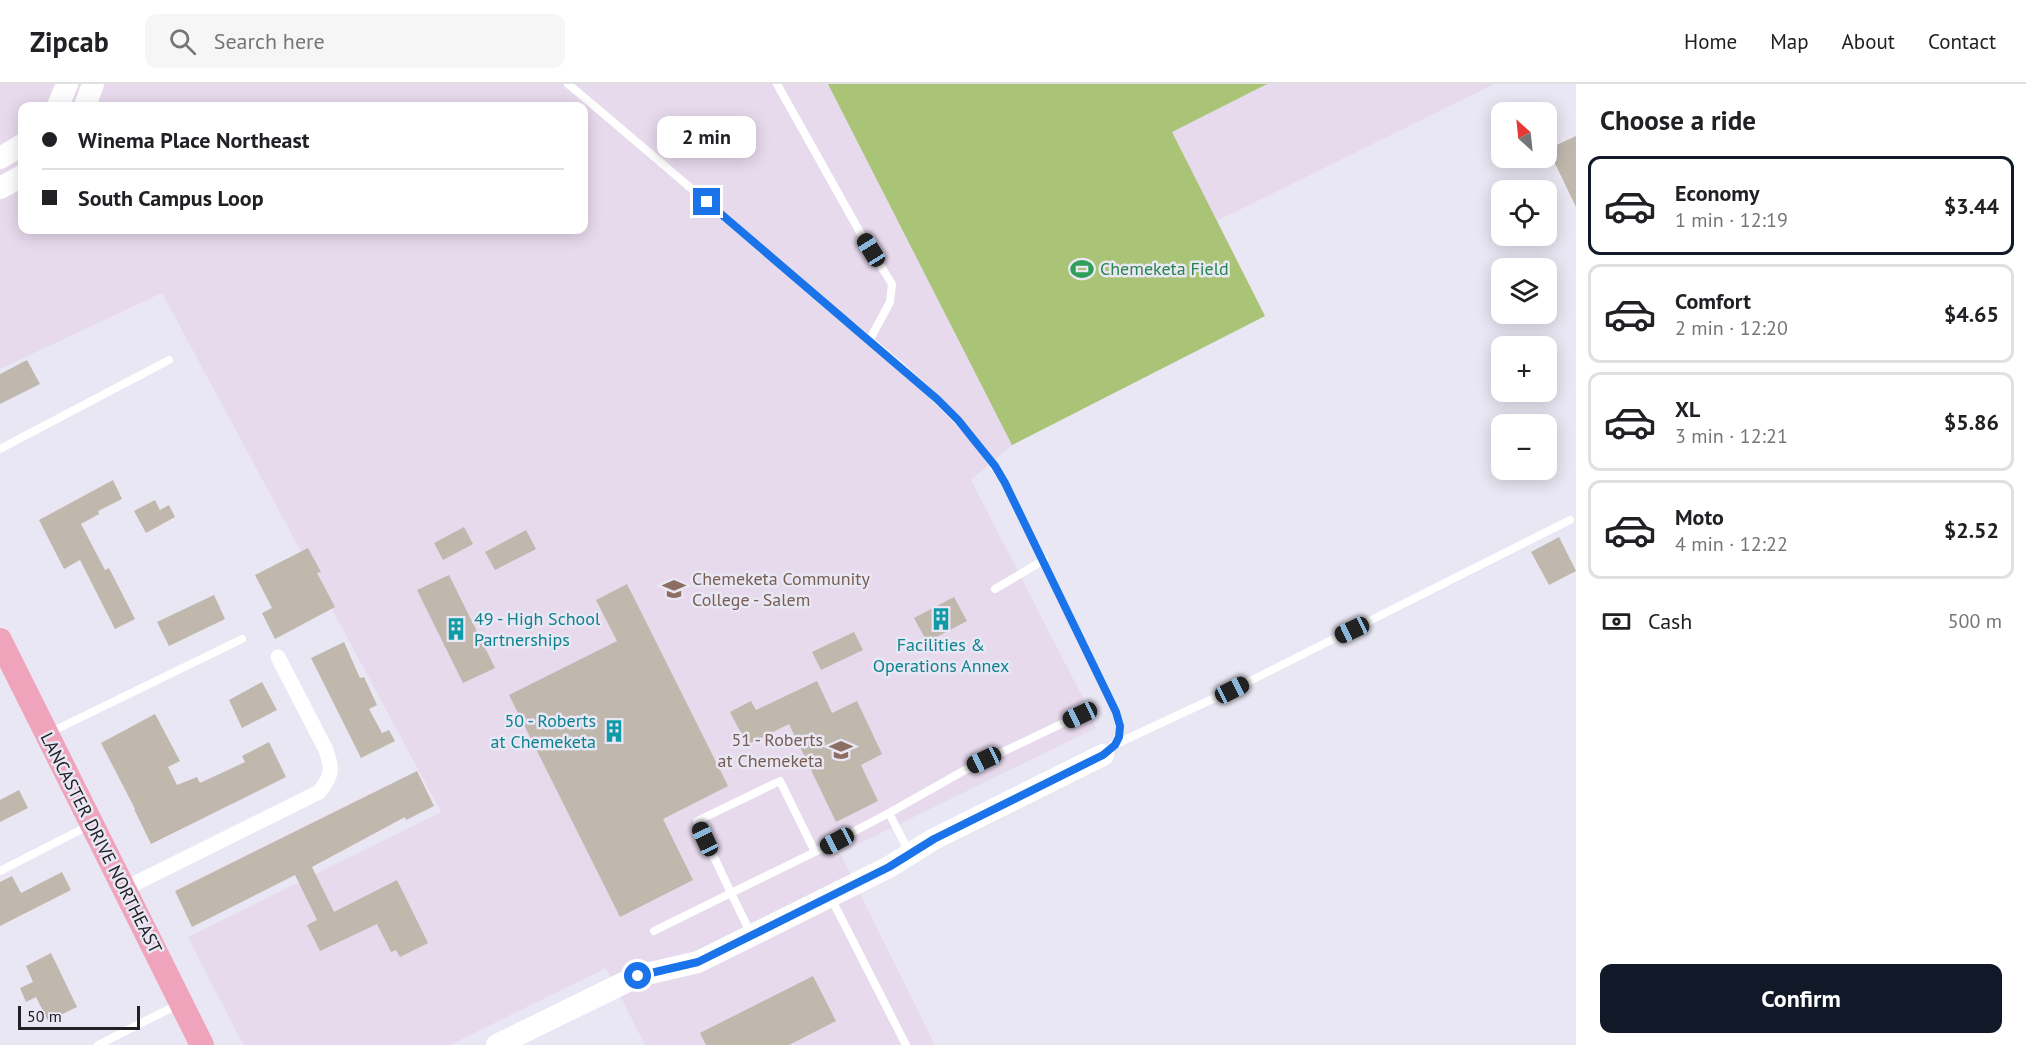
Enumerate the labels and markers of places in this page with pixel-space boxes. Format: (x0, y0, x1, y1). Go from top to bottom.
sports icon: Chemeketa Field (1069, 256, 1095, 282)
place label: Chemeketa Field (1100, 257, 1229, 280)
place label: Chemeketa Community College - Salem (692, 567, 870, 611)
school or university icon: Chemeketa Community College - Salem (661, 576, 687, 602)
building icon: Facilities & Operations Annex (928, 606, 954, 632)
place label: 49 - High School Partnerships (474, 607, 601, 651)
building icon: 49 - High School Partnerships (443, 616, 469, 642)
place label: Facilities & Operations Annex (873, 633, 1009, 677)
place label: 50 - Roberts at Chemeketa (491, 709, 596, 753)
building icon: 50 - Roberts at Chemeketa (601, 718, 627, 744)
place label: 51 - Roberts at Chemeketa (718, 728, 823, 772)
school or university icon: 51 - Roberts at Chemeketa (828, 737, 854, 763)

